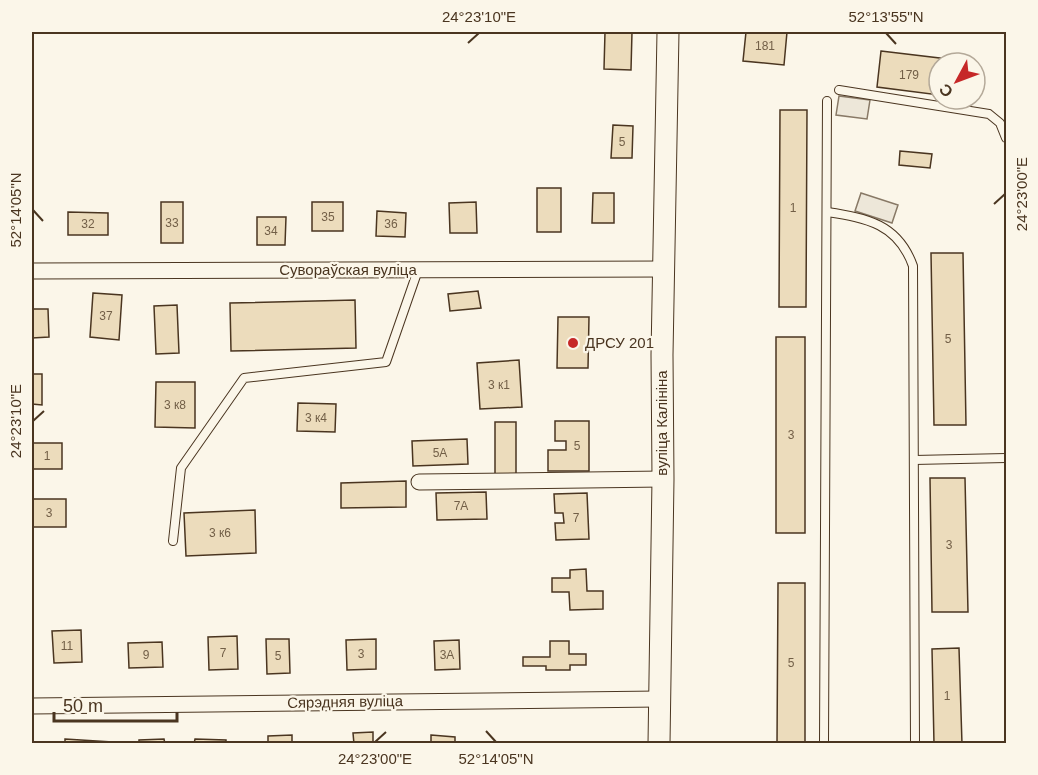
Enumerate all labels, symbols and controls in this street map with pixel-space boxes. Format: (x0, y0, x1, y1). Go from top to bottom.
text: 24°23'10"E (442, 8, 516, 25)
text: 52°13'55"N (848, 8, 924, 25)
house number: 181 (755, 39, 775, 53)
north arrow (927, 51, 987, 111)
house number: 179 (899, 68, 919, 82)
text: С (936, 80, 956, 100)
house number: 5 (619, 135, 626, 149)
text: 24°23'00"E (1013, 157, 1030, 231)
text: 52°14'05"N (7, 172, 24, 248)
house number: 1 (790, 201, 797, 215)
house number: 35 (321, 210, 335, 224)
house number: 33 (165, 216, 179, 230)
house number: 32 (81, 217, 95, 231)
house number: 36 (384, 217, 398, 231)
house number: 34 (264, 224, 278, 238)
street label: Сувораўская вуліца (279, 261, 417, 278)
house number: 37 (99, 309, 113, 323)
house number: 5 (945, 332, 952, 346)
place label: ДРСУ 201 (585, 334, 654, 351)
marker: ДРСУ 201 (566, 336, 580, 350)
street label: вуліца Калініна (653, 370, 670, 476)
house number: 3 к1 (488, 378, 510, 392)
text: 24°23'10"E (7, 384, 24, 458)
house number: 3 к8 (164, 398, 186, 412)
house number: 3 к4 (305, 411, 327, 425)
house number: 3 (788, 428, 795, 442)
house number: 5 (574, 439, 581, 453)
house number: 5А (433, 446, 447, 460)
house number: 1 (44, 449, 51, 463)
house number: 7А (454, 499, 468, 513)
house number: 3 (46, 506, 53, 520)
house number: 7 (573, 511, 580, 525)
house number: 3 к6 (209, 526, 231, 540)
house number: 3 (946, 538, 953, 552)
house number: 11 (61, 639, 74, 653)
house number: 7 (220, 646, 227, 660)
house number: 3 (358, 647, 365, 661)
house number: 9 (143, 648, 150, 662)
house number: 3А (440, 648, 454, 662)
house number: 5 (275, 649, 282, 663)
house number: 5 (788, 656, 795, 670)
scale bar (54, 685, 177, 723)
house number: 1 (944, 689, 951, 703)
street label: Сярэдняя вуліца (287, 692, 404, 711)
text: 50 m (63, 696, 103, 716)
text: 24°23'00"E (338, 750, 412, 767)
text: 52°14'05"N (458, 750, 534, 767)

